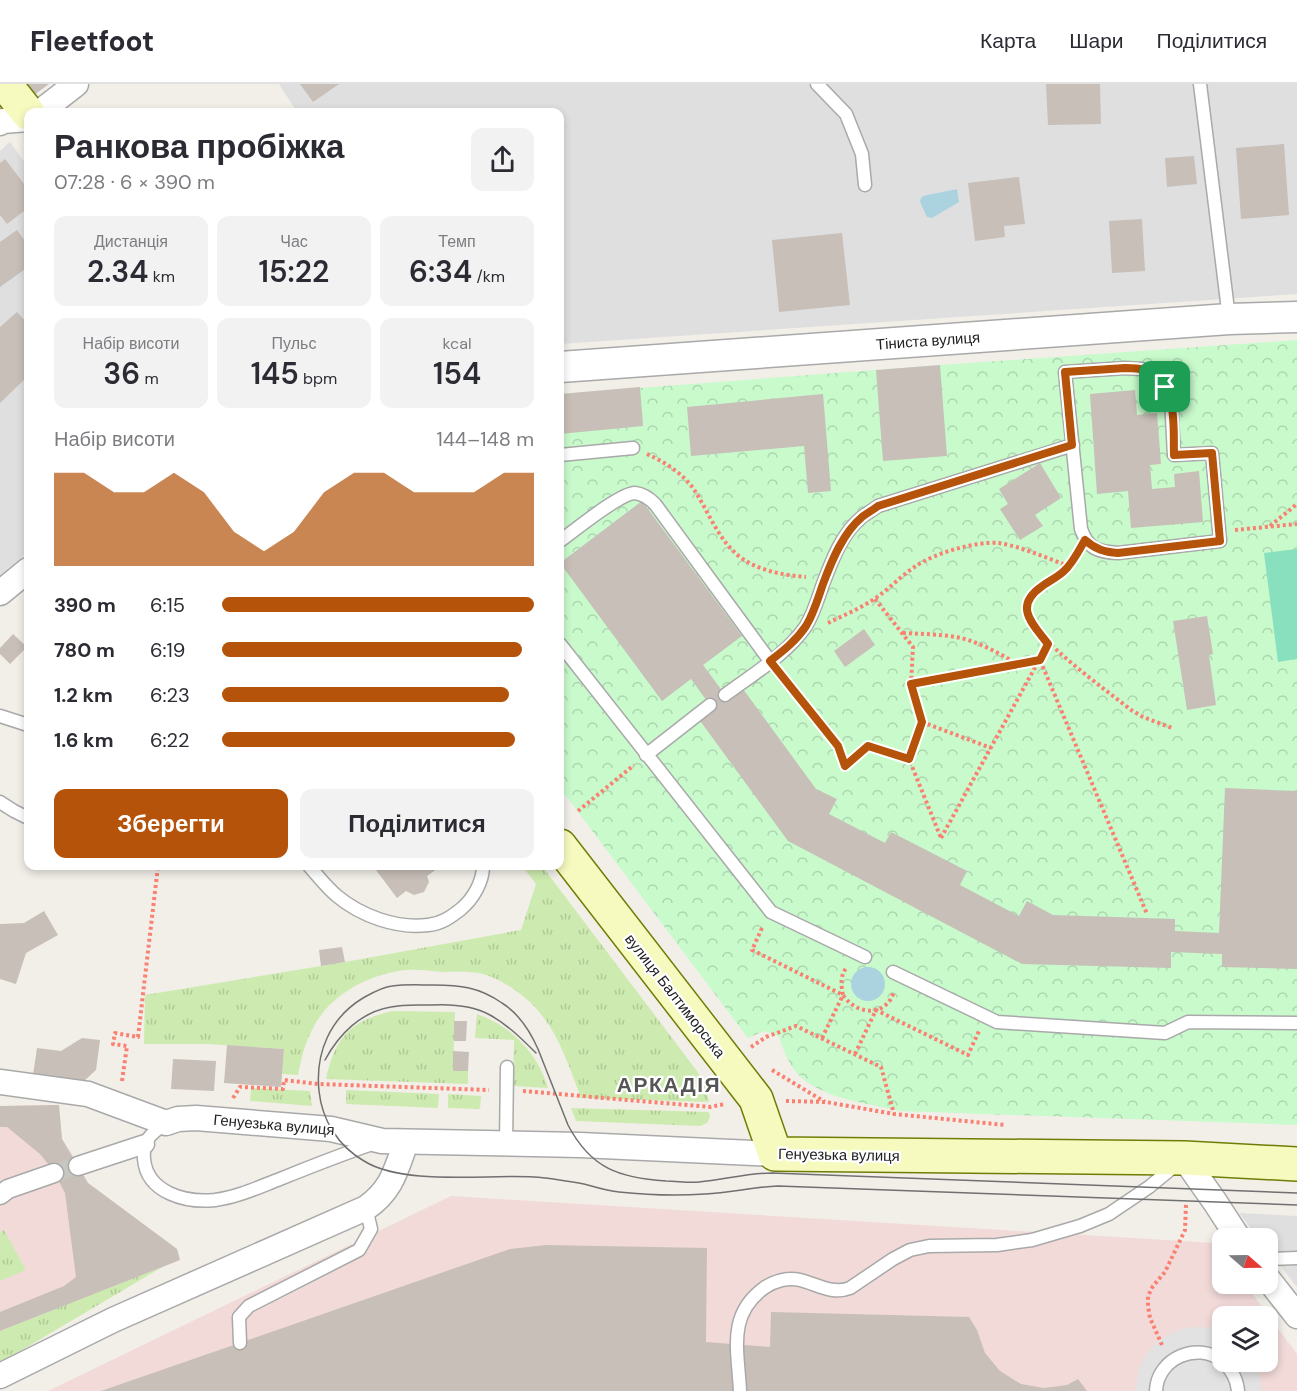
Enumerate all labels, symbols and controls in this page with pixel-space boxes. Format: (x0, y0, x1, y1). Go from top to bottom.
text: Fleetfoot (30, 23, 154, 60)
text: Карта (980, 27, 1036, 55)
text: Шари (1069, 27, 1124, 55)
text: Поділитися (1157, 27, 1267, 55)
text: Ранкова пробіжка (54, 125, 344, 168)
button: share (471, 128, 534, 191)
text: 07:28 · 6 × 390 m (54, 169, 215, 195)
text: Дистанція (94, 231, 168, 252)
text: Час (280, 231, 308, 252)
text: Темп (438, 231, 476, 252)
text: 2.34 (87, 252, 148, 291)
text: 15:22 (259, 252, 329, 291)
text: 6:34 (409, 252, 472, 291)
text: km (148, 266, 175, 287)
text: /km (472, 266, 505, 287)
street label: Тіниста вулиця (875, 327, 981, 355)
text: Набір висоти (83, 333, 179, 354)
text: Пульс (272, 333, 316, 354)
text: kcal (443, 333, 471, 354)
text: 36 (103, 354, 140, 393)
text: 145 (251, 354, 299, 393)
text: 154 (433, 354, 481, 393)
pin (1139, 361, 1190, 412)
text: m (140, 368, 159, 389)
text: bpm (299, 368, 337, 389)
icon: arrive (1148, 370, 1181, 403)
text: Набір висоти (54, 426, 175, 452)
text: 144–148 m (436, 426, 534, 452)
text: 390 m (54, 592, 116, 618)
text: 6:15 (150, 592, 185, 618)
text: 780 m (54, 637, 115, 663)
text: 6:19 (150, 637, 185, 663)
text: 1.2 km (54, 682, 113, 708)
text: 6:23 (150, 682, 190, 708)
text: 1.6 km (54, 727, 113, 753)
text: 6:22 (150, 727, 190, 753)
button: Зберегти (54, 789, 288, 858)
button: Поділитися (300, 789, 534, 858)
street label: вулиця Балтиморська (620, 930, 730, 1063)
district label: АРКАДІЯ (617, 1071, 721, 1099)
street label: Генуезька вулиця (213, 1110, 335, 1140)
street label: Генуезька вулиця (778, 1144, 900, 1166)
north arrow (1212, 1228, 1278, 1294)
map controls (1212, 1228, 1278, 1372)
button: layers (1212, 1306, 1278, 1372)

